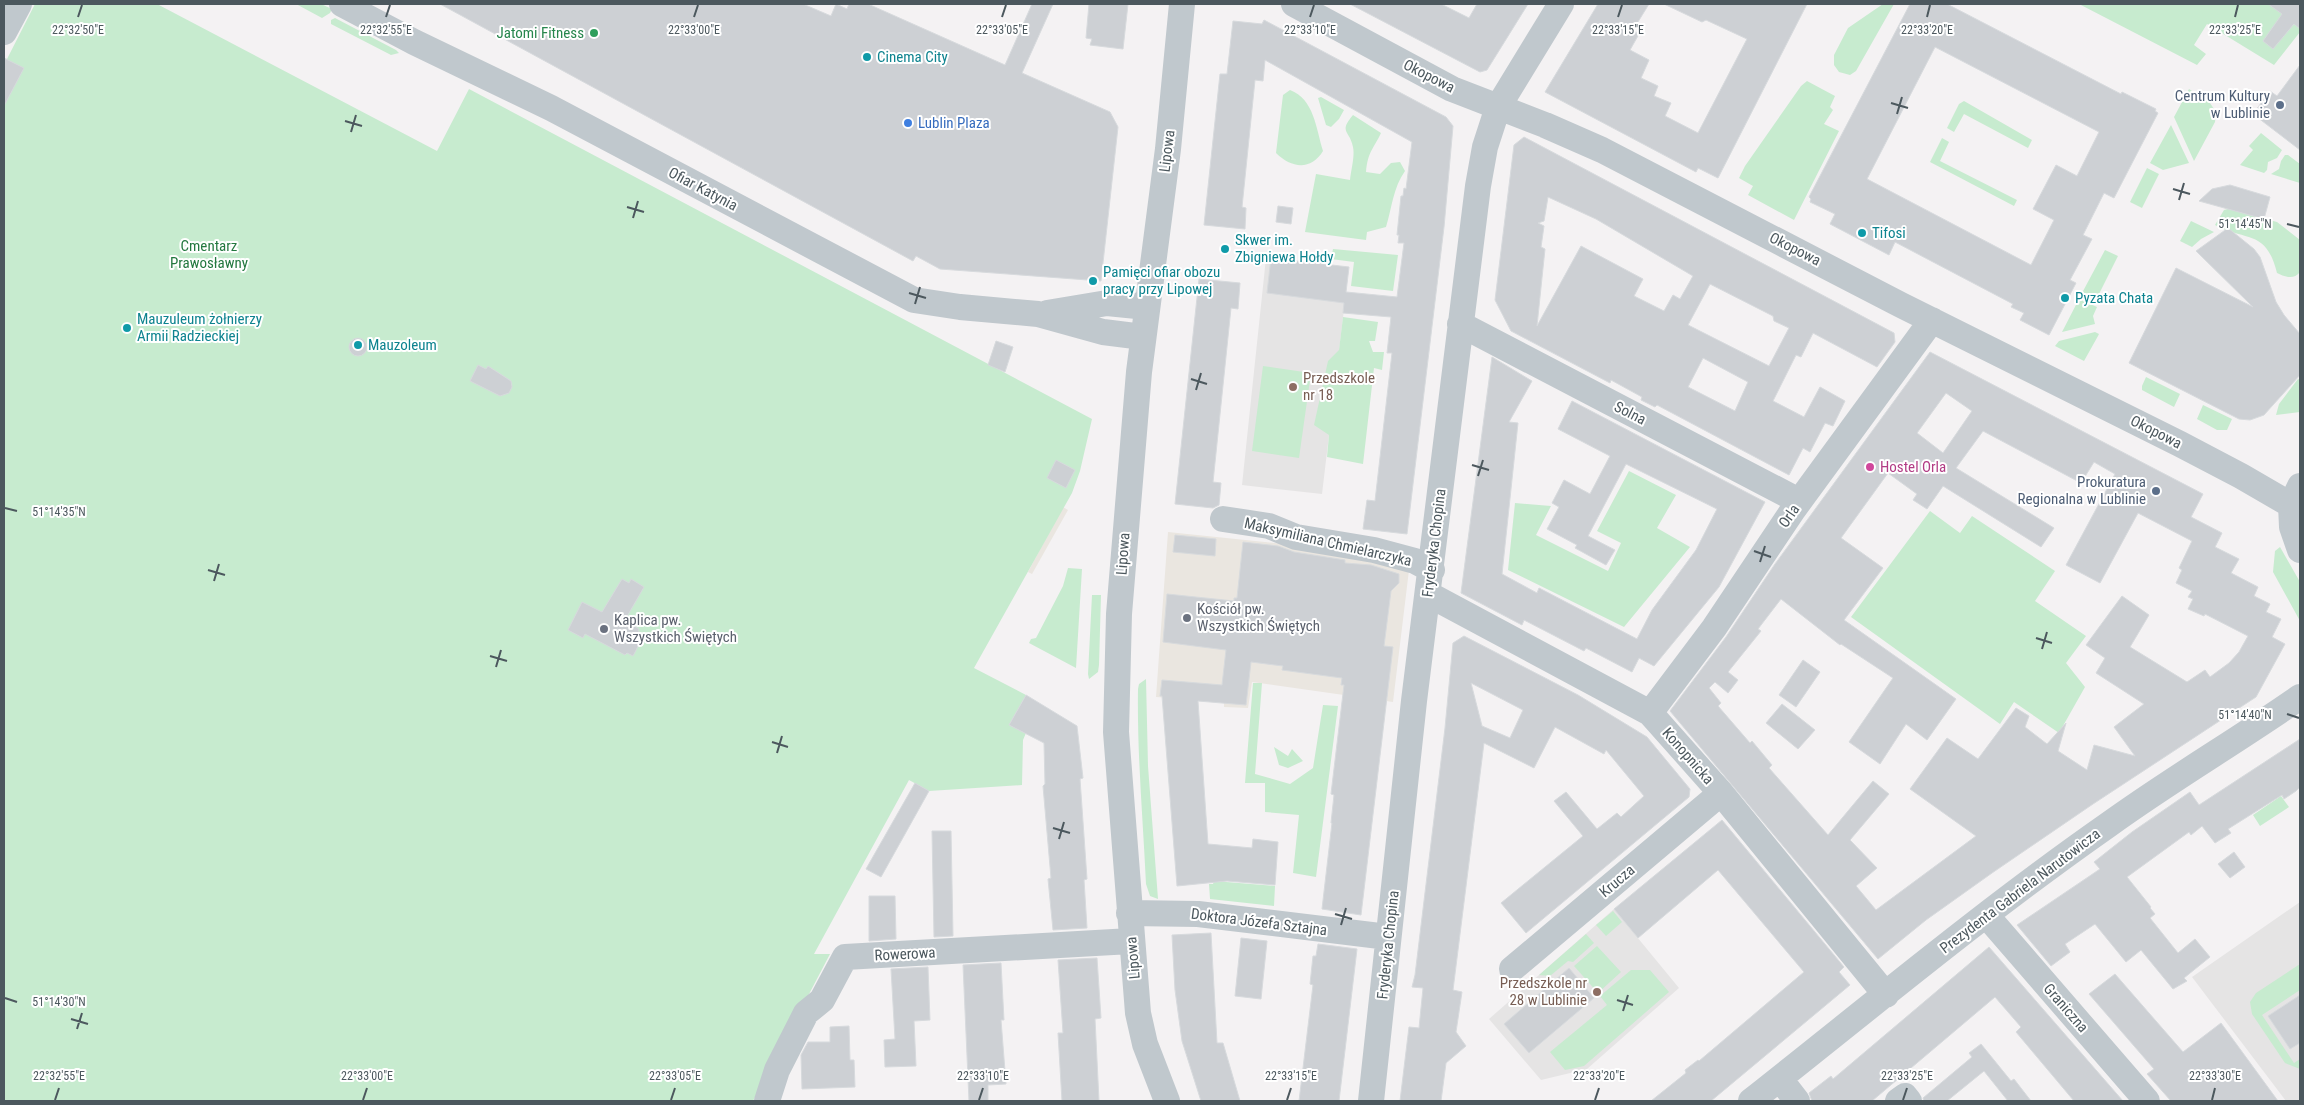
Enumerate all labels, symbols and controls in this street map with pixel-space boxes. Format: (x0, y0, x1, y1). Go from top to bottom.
text: 22°32'50"E (52, 23, 104, 37)
text: 22°32'55"E (360, 23, 412, 37)
text: 22°33'00"E (668, 23, 720, 37)
text: 22°33'05"E (976, 23, 1028, 37)
text: 22°33'10"E (1284, 23, 1336, 37)
text: 22°33'15"E (1592, 23, 1644, 37)
text: 22°33'20"E (1901, 23, 1953, 37)
text: 22°33'25"E (2209, 23, 2261, 37)
place label: Jatomi Fitness (496, 24, 584, 42)
marker: Jatomi Fitness (588, 27, 600, 39)
place label: Cinema City (877, 48, 948, 66)
marker: Cinema City (861, 51, 873, 63)
street label: Okopowa (1400, 55, 1458, 97)
place label: Centrum Kultury w Lublinie (2175, 87, 2270, 122)
marker: Centrum Kultury w Lublinie (2274, 99, 2286, 111)
place label: Lublin Plaza (918, 114, 990, 132)
marker: Lublin Plaza (902, 117, 914, 129)
street label: Lipowa (1155, 129, 1179, 173)
street label: Ofiar Katynia (665, 163, 741, 215)
text: 51°14'45"N (2218, 217, 2272, 231)
place label: Tifosi (1872, 224, 1906, 242)
marker: Tifosi (1856, 227, 1868, 239)
street label: Okopowa (1766, 228, 1824, 270)
place label: Skwer im. Zbigniewa Hołdy (1235, 231, 1333, 266)
park label: Cmentarz Prawosławny (170, 237, 248, 272)
marker: Skwer im. Zbigniewa Hołdy (1219, 243, 1231, 255)
place label: Pamięci ofiar obozu pracy przy Lipowej (1103, 263, 1220, 298)
marker: Pamięci ofiar obozu pracy przy Lipowej (1087, 275, 1099, 287)
place label: Pyzata Chata (2075, 289, 2153, 307)
marker: Pyzata Chata (2059, 292, 2071, 304)
place label: Mauzuleum żołnierzy Armii Radzieckiej (137, 310, 262, 345)
marker: Mauzuleum żołnierzy Armii Radzieckiej (121, 322, 133, 334)
place label: Mauzoleum (368, 336, 437, 354)
marker: Mauzoleum (352, 339, 364, 351)
place label: Przedszkole nr 18 (1303, 369, 1375, 404)
marker: Przedszkole nr 18 (1287, 381, 1299, 393)
street label: Solna (1611, 397, 1649, 429)
street label: Okopowa (2127, 411, 2185, 453)
place label: Hostel Orla (1880, 458, 1946, 476)
marker: Hostel Orla (1864, 461, 1876, 473)
place label: Prokuratura Regionalna w Lublinie (2018, 473, 2146, 508)
marker: Prokuratura Regionalna w Lublinie (2150, 485, 2162, 497)
street label: Fryderyka Chopina (1418, 488, 1450, 598)
street label: Orla (1775, 501, 1803, 531)
text: 51°14'35"N (32, 505, 86, 519)
street label: Maksymiliana Chmielarczyka (1242, 514, 1414, 570)
street label: Lipowa (1113, 532, 1133, 576)
place label: Kościół pw. Wszystkich Świętych (1197, 600, 1320, 635)
place label: Kaplica pw. Wszystkich Świętych (614, 611, 737, 646)
marker: Kościół pw. Wszystkich Świętych (1181, 612, 1193, 624)
marker: Kaplica pw. Wszystkich Świętych (598, 623, 610, 635)
text: 51°14'40"N (2218, 708, 2272, 722)
street label: Konopnicka (1658, 724, 1718, 788)
street label: Prezydenta Gabriela Narutowicza (1936, 825, 2104, 957)
street label: Krucza (1596, 861, 1638, 901)
street label: Fryderyka Chopina (1373, 890, 1403, 1000)
street label: Doktora Józefa Sztajna (1190, 905, 1328, 939)
street label: Lipowa (1122, 936, 1144, 980)
street label: Rowerowa (874, 943, 936, 965)
place label: Przedszkole nr 28 w Lublinie (1500, 974, 1587, 1009)
street label: Graniczna (2040, 980, 2092, 1036)
marker: Przedszkole nr 28 w Lublinie (1591, 986, 1603, 998)
text: 51°14'30"N (32, 995, 86, 1009)
text: 22°32'55"E (33, 1069, 85, 1083)
text: 22°33'00"E (341, 1069, 393, 1083)
text: 22°33'05"E (649, 1069, 701, 1083)
text: 22°33'10"E (957, 1069, 1009, 1083)
text: 22°33'15"E (1265, 1069, 1317, 1083)
text: 22°33'20"E (1573, 1069, 1625, 1083)
text: 22°33'25"E (1881, 1069, 1933, 1083)
text: 22°33'30"E (2189, 1069, 2241, 1083)

